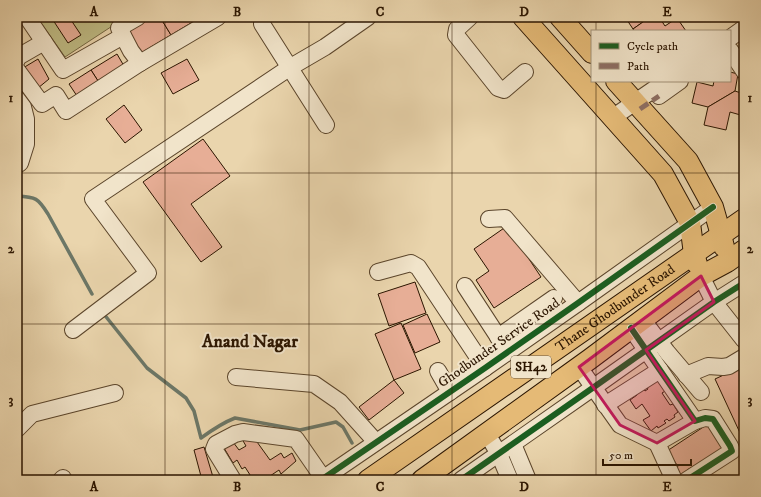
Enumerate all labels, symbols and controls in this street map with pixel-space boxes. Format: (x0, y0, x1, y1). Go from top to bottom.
text: A (89, 4, 99, 20)
text: B (233, 4, 241, 20)
text: C (376, 4, 385, 20)
text: D (519, 4, 529, 20)
text: E (662, 4, 672, 20)
legend (591, 30, 731, 82)
text: Cycle path (627, 39, 679, 54)
text: Path (627, 59, 650, 74)
text: 1 (9, 90, 14, 106)
text: 1 (748, 90, 753, 106)
text: 2 (8, 241, 15, 257)
text: 2 (747, 241, 754, 257)
street label: Thane Ghodbunder Road (552, 261, 679, 356)
street label: Ghodbunder Service Road (435, 294, 563, 392)
district label: Anand Nagar (201, 331, 298, 353)
road number: SH42 (511, 356, 551, 378)
text: 3 (9, 392, 14, 408)
text: 3 (748, 392, 753, 408)
scale bar (603, 441, 691, 467)
text: 50 m (609, 448, 633, 463)
text: A (89, 479, 99, 495)
text: B (233, 479, 241, 495)
text: C (376, 479, 385, 495)
text: D (519, 479, 529, 495)
text: E (662, 479, 672, 495)

